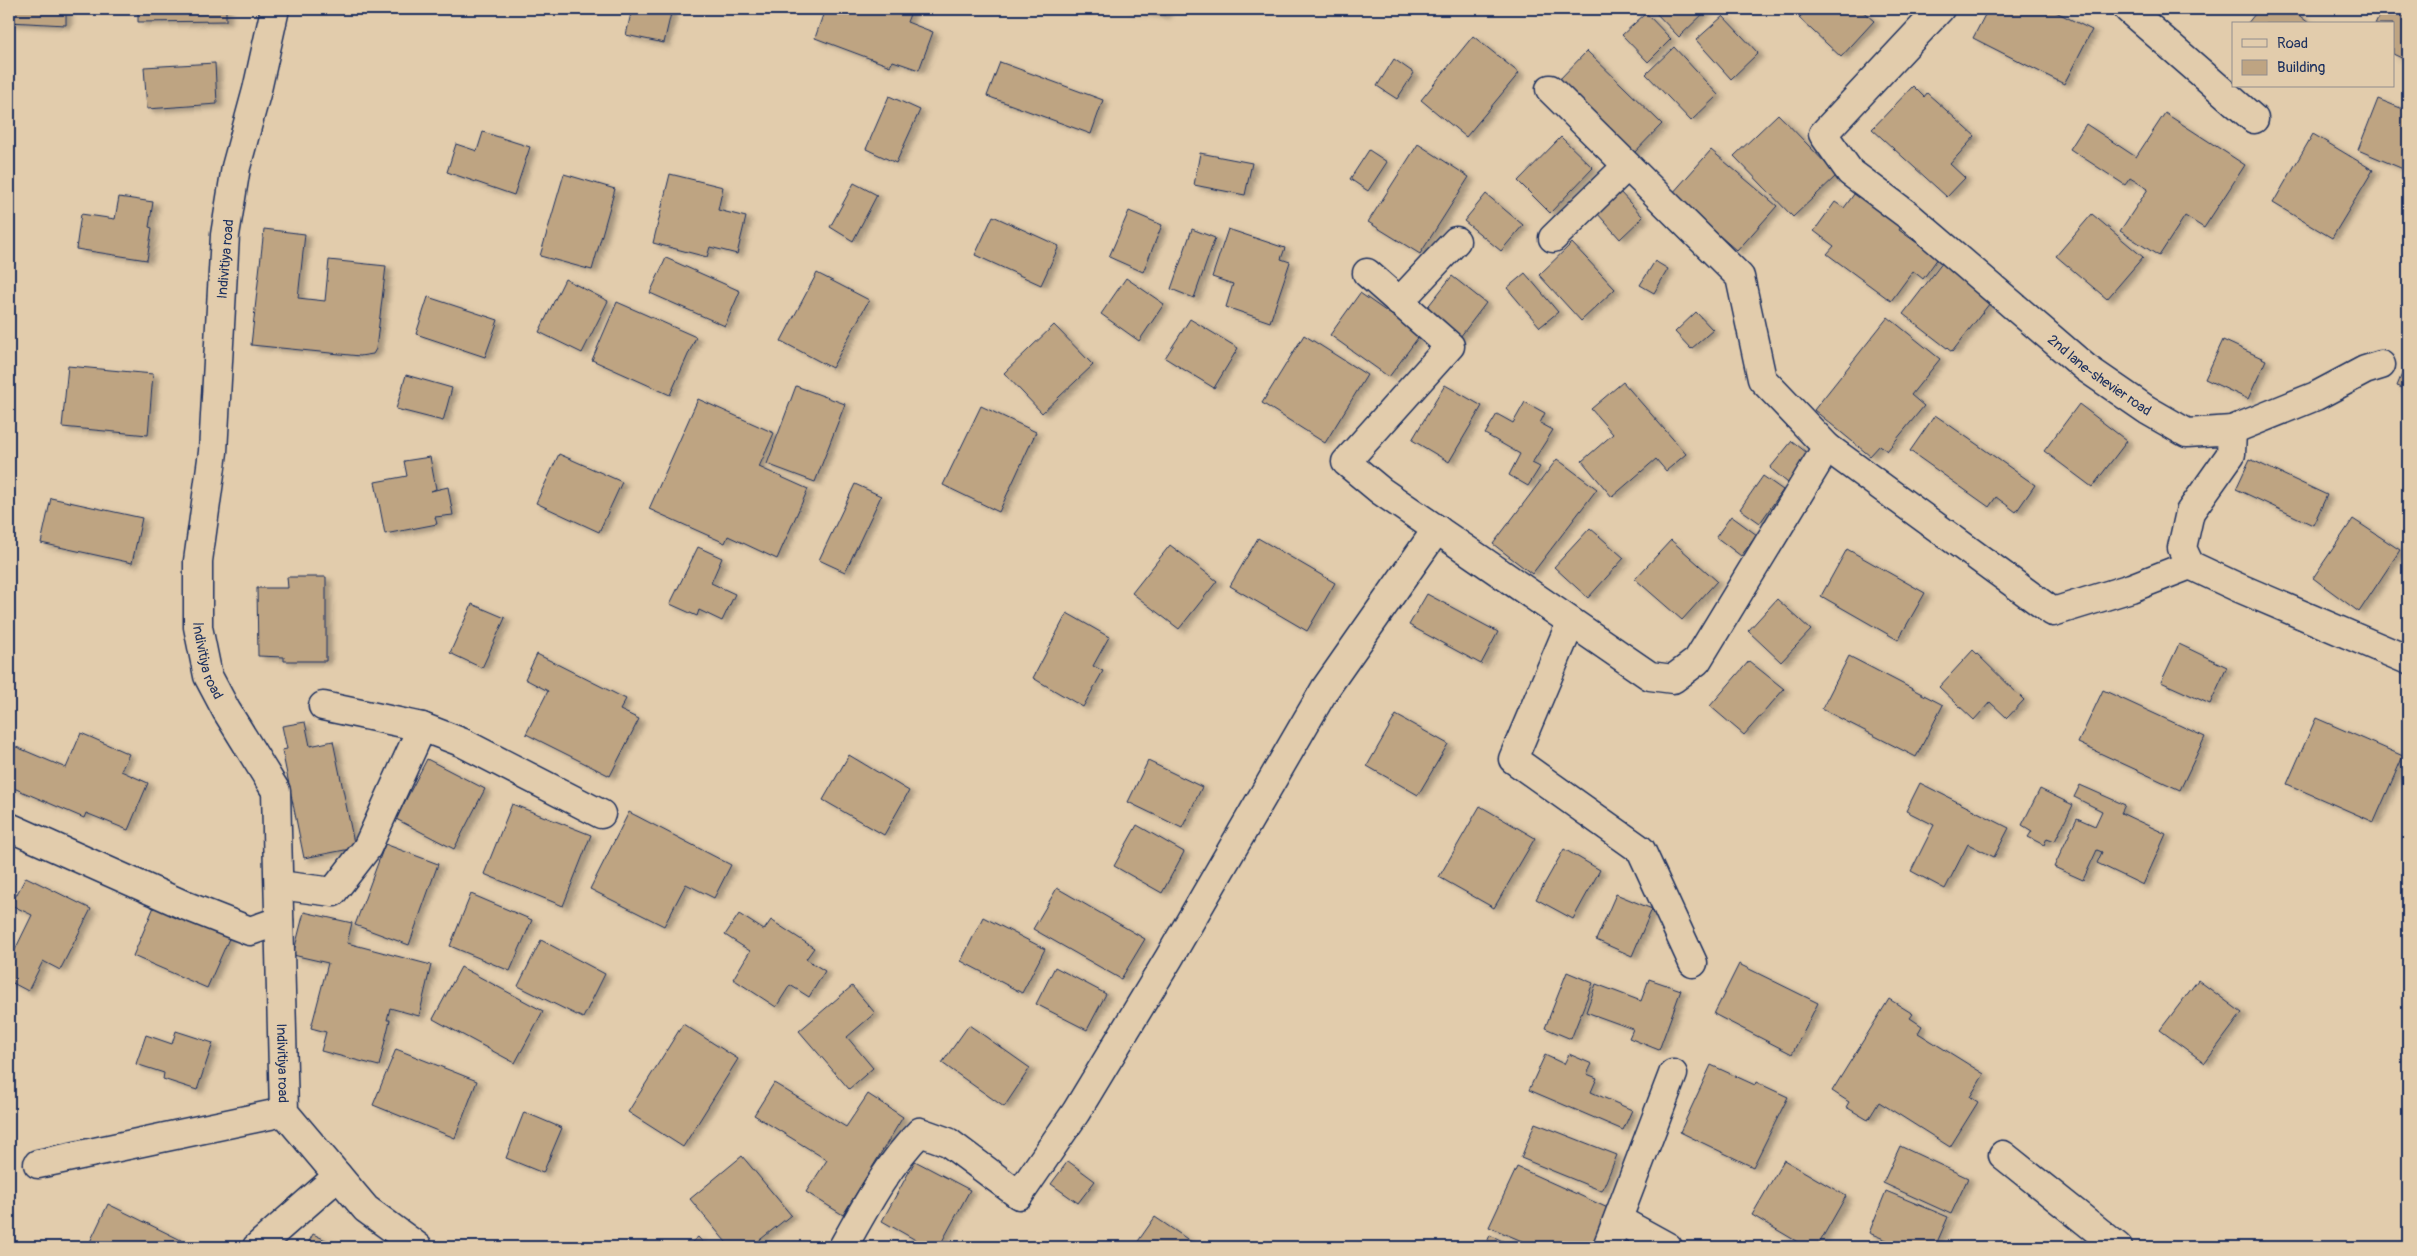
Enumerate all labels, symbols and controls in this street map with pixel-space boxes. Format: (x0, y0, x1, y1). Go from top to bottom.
legend (2232, 22, 2394, 88)
text: Road (2277, 34, 2308, 53)
text: Building (2277, 58, 2325, 77)
street label: Indivitiya road (214, 218, 237, 299)
street label: 2nd lane-shevier road (2044, 331, 2154, 420)
street label: Indivitiya road (189, 622, 227, 702)
street label: Indivitiya road (273, 1023, 292, 1103)

